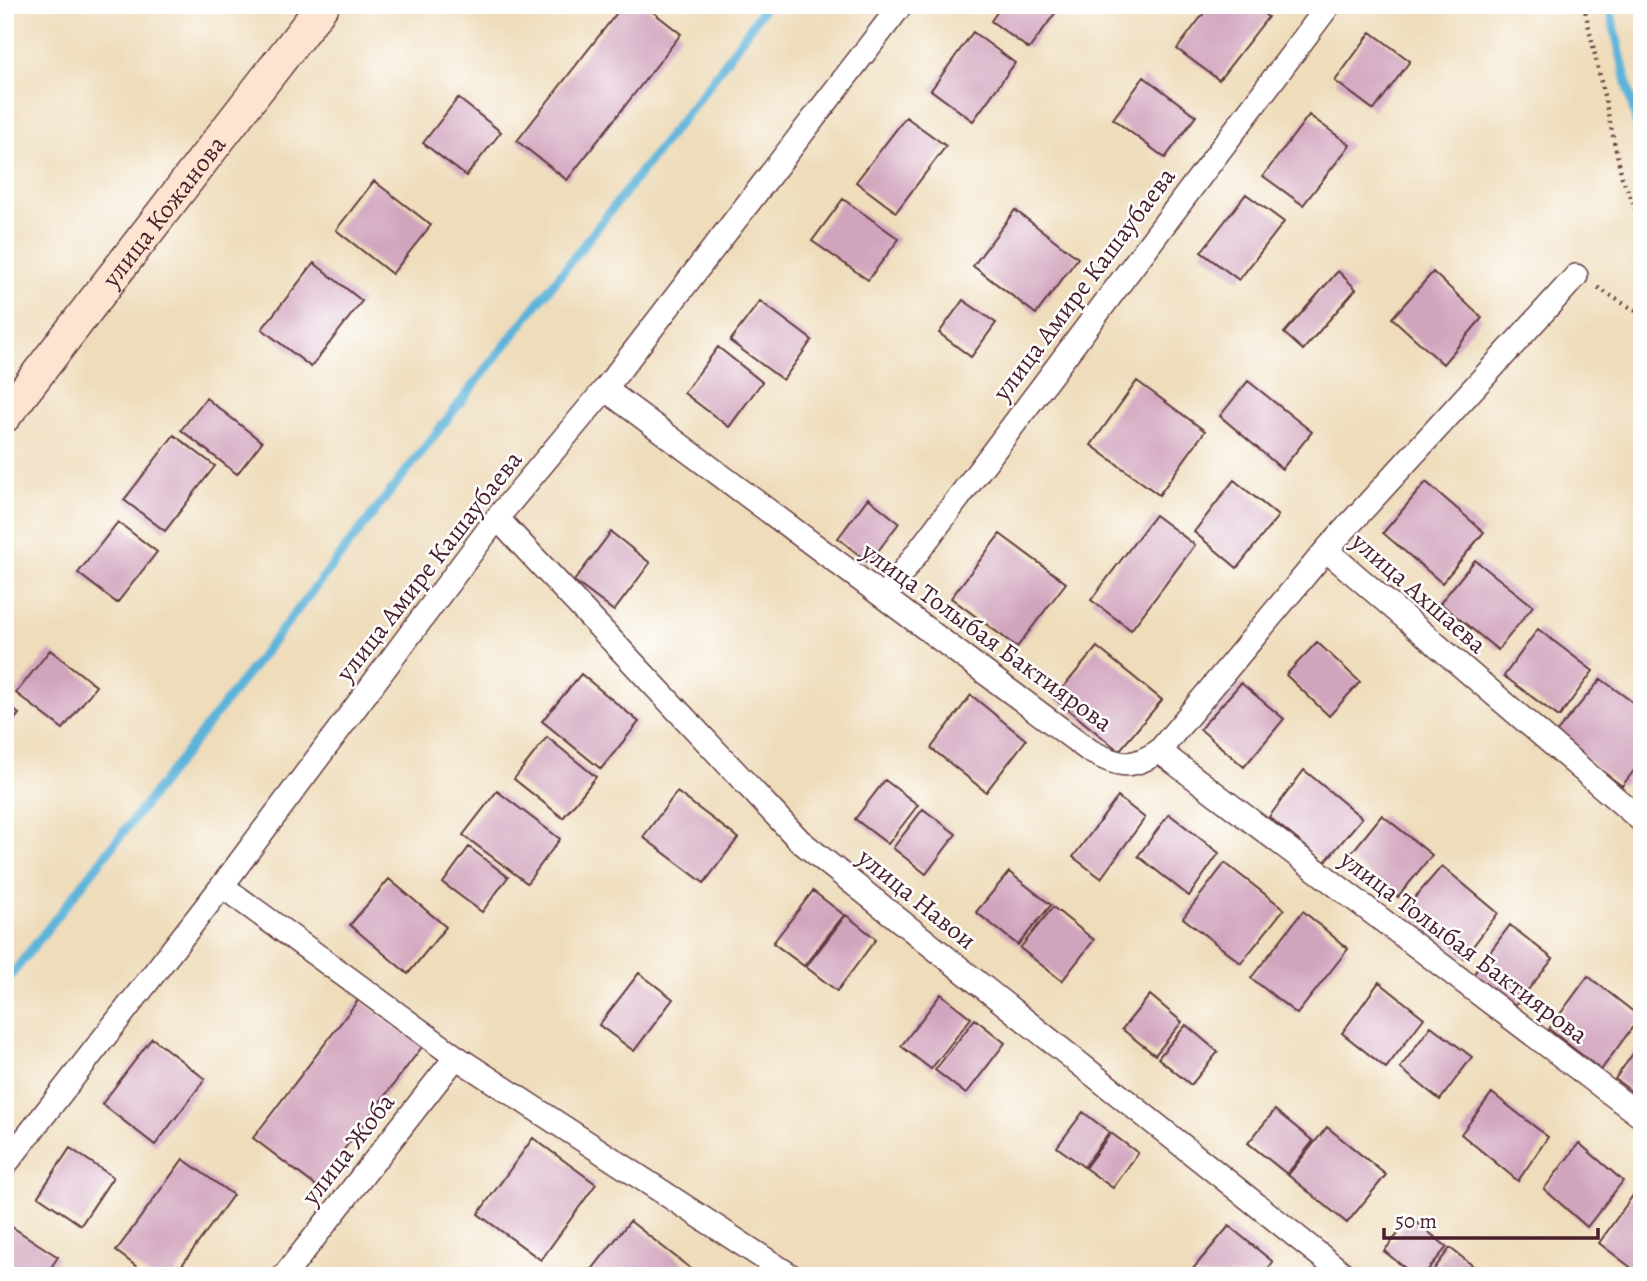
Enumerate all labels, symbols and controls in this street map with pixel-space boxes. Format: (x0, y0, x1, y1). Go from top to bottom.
street label: улица Кожанова (93, 128, 234, 295)
street label: улица Амире Кашаубаева (984, 160, 1184, 409)
street label: улица Амире Кашаубаева (327, 443, 530, 690)
street label: улица Ахшаева (1343, 524, 1494, 662)
street label: улица Толыбая Бактиярова (854, 533, 1120, 740)
street label: улица Навои (850, 840, 984, 958)
street label: улица Толыбая Бактиярова (1332, 841, 1595, 1052)
street label: улица Жоба (293, 1086, 403, 1213)
scale bar (1384, 1197, 1598, 1241)
text: 50 m (1395, 1207, 1437, 1235)

